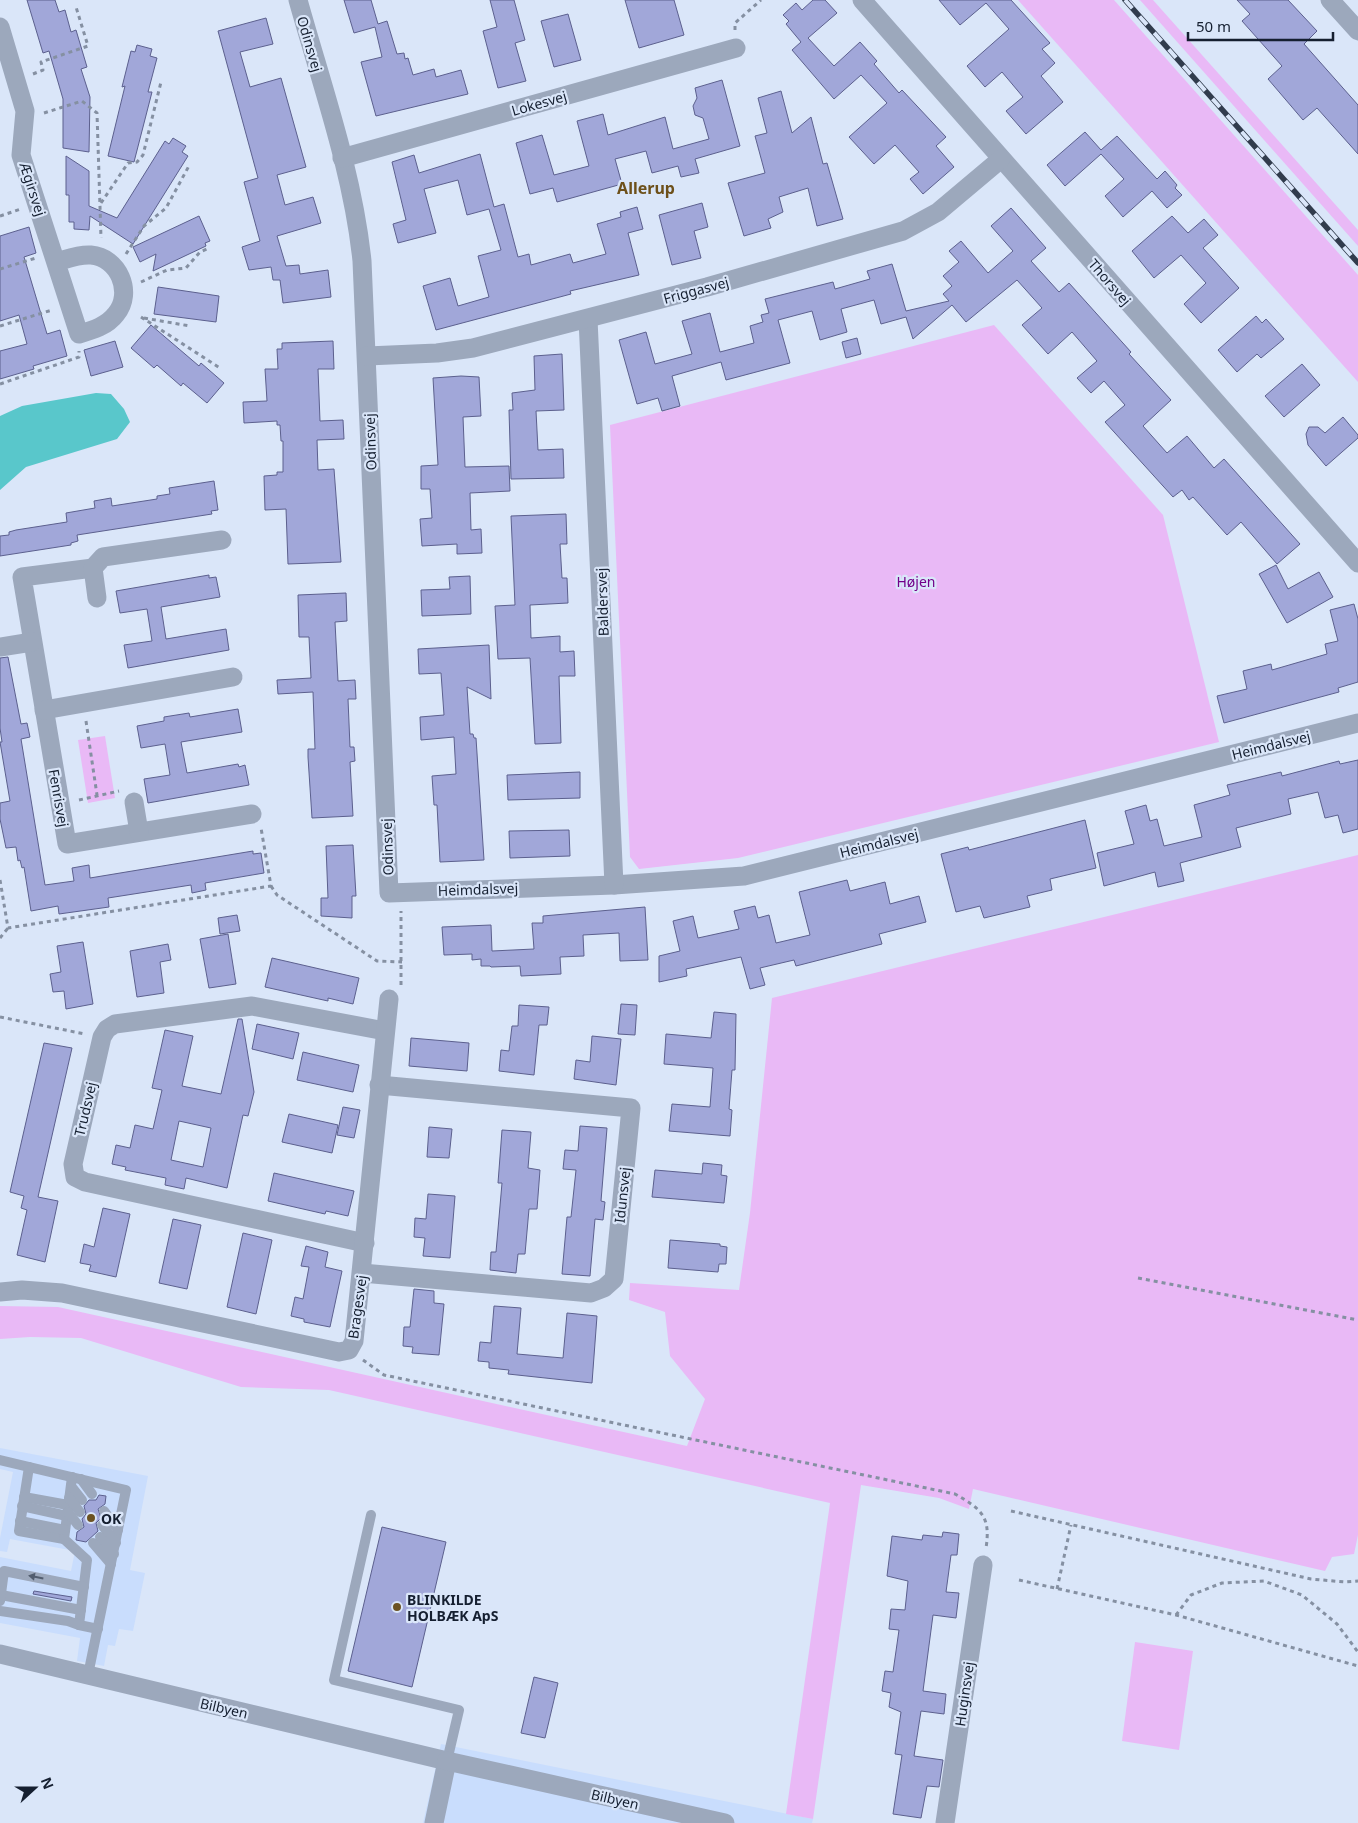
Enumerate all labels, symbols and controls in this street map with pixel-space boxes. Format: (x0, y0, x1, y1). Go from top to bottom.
scale bar (1188, 10, 1333, 42)
street label: Odinsvej (293, 14, 327, 74)
text: 50 m (1196, 16, 1231, 36)
street label: Lokesvej (509, 86, 569, 120)
street label: Ægirsvej (15, 159, 51, 218)
district label: Allerup (617, 177, 675, 199)
street label: Thorsvej (1084, 255, 1136, 309)
street label: Friggasvej (661, 272, 731, 308)
street label: Odinsvej (360, 413, 380, 471)
street label: Baldersvej (591, 568, 613, 636)
park label: Højen (896, 572, 936, 591)
street label: Heimdalsvej (1230, 726, 1312, 764)
street label: Fenrisvej (45, 768, 73, 828)
street label: Odinsvej (377, 818, 397, 876)
street label: Heimdalsvej (838, 824, 920, 862)
street label: Heimdalsvej (438, 878, 518, 900)
street label: Trudsvej (70, 1080, 100, 1138)
street label: Idunsvej (610, 1166, 634, 1224)
street label: Bragesvej (343, 1274, 371, 1340)
place label: OK (101, 1509, 122, 1528)
marker: OK (85, 1512, 97, 1524)
one-way arrow (28, 1573, 44, 1581)
place label: BLINKILDE HOLBÆK ApS (407, 1590, 499, 1625)
marker: BLINKILDE HOLBÆK ApS (391, 1601, 403, 1613)
street label: Huginsvej (950, 1660, 978, 1728)
street label: Bilbyen (198, 1693, 250, 1723)
north arrow (10, 1763, 60, 1813)
text: N (37, 1774, 59, 1792)
street label: Bilbyen (589, 1784, 641, 1814)

